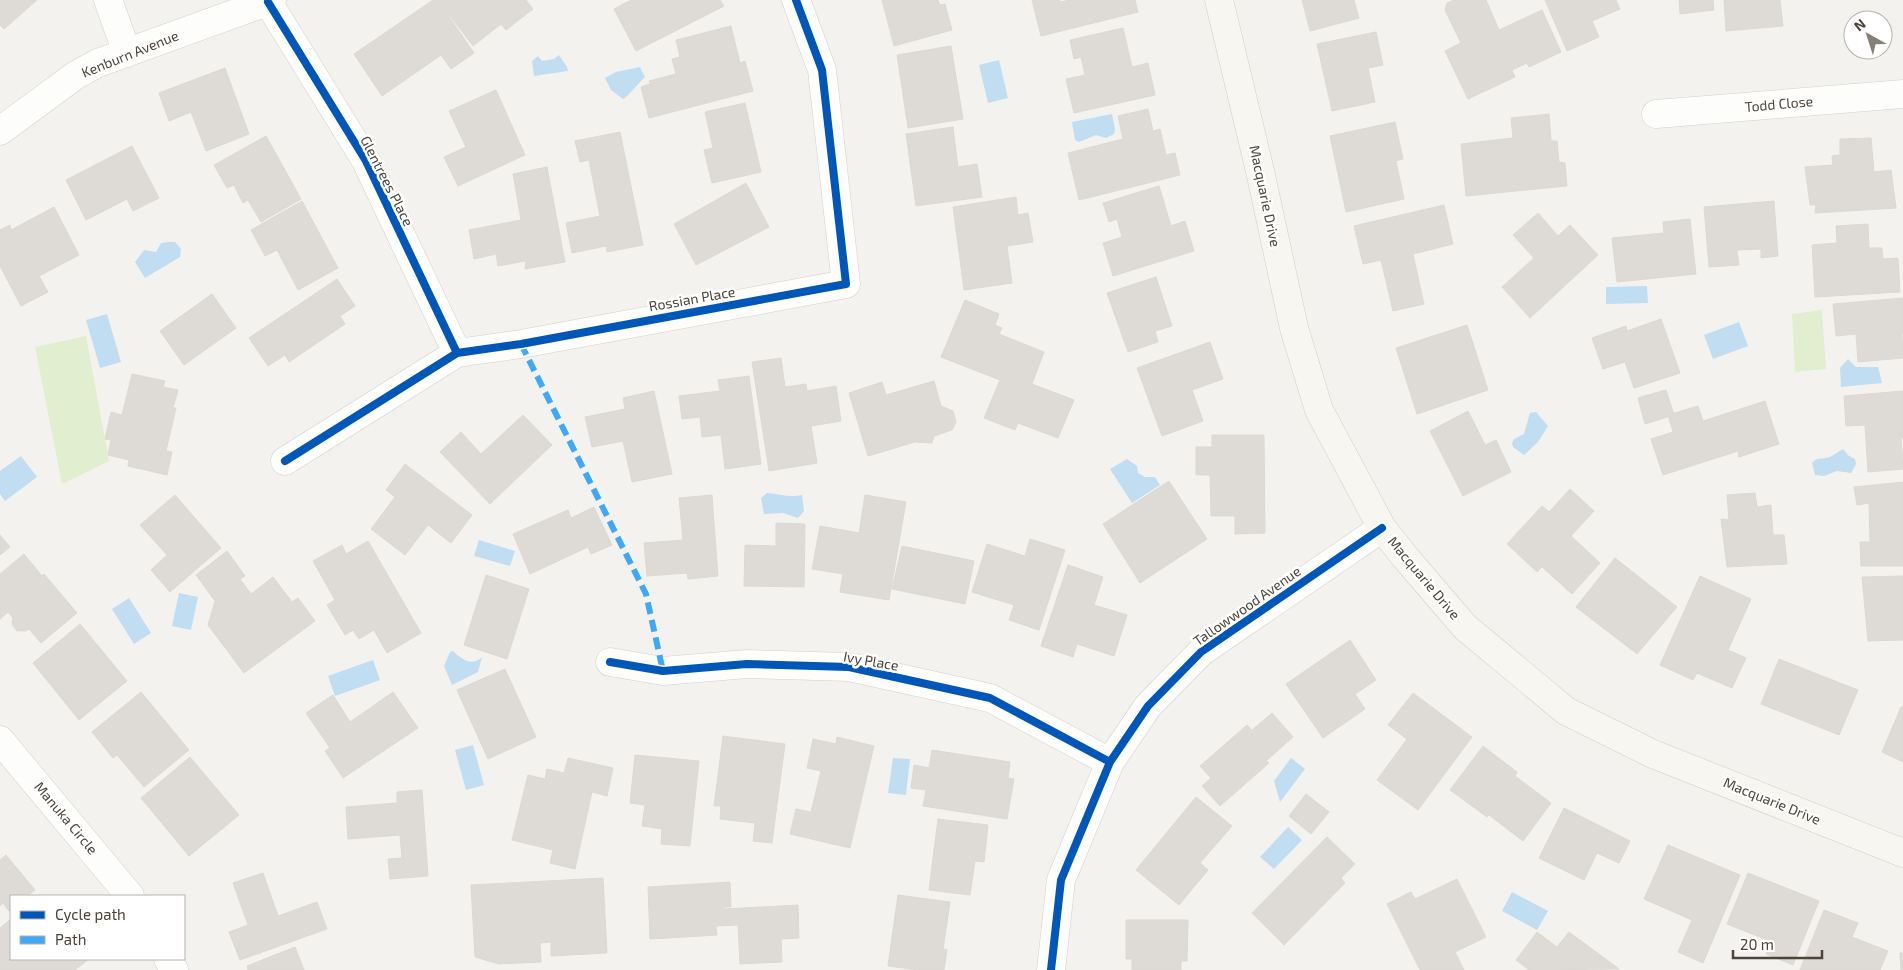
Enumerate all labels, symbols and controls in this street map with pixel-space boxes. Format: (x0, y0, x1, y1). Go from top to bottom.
north arrow (1843, 10, 1893, 60)
text: N (1850, 15, 1869, 34)
street label: Kenburn Avenue (79, 26, 181, 81)
street label: Todd Close (1744, 92, 1814, 115)
street label: Glentrees Place (357, 133, 417, 229)
street label: Macquarie Drive (1246, 144, 1285, 248)
street label: Rossian Place (647, 283, 736, 314)
street label: Macquarie Drive (1385, 533, 1464, 623)
street label: Tallowwood Avenue (1190, 562, 1304, 649)
street label: Ivy Place (842, 647, 900, 674)
street label: Macquarie Drive (1721, 773, 1823, 828)
street label: Manuka Circle (31, 778, 102, 857)
legend (10, 895, 185, 960)
text: Cycle path (55, 905, 126, 923)
scale bar (1733, 928, 1822, 960)
text: Path (55, 930, 86, 948)
text: 20 m (1740, 935, 1774, 953)

